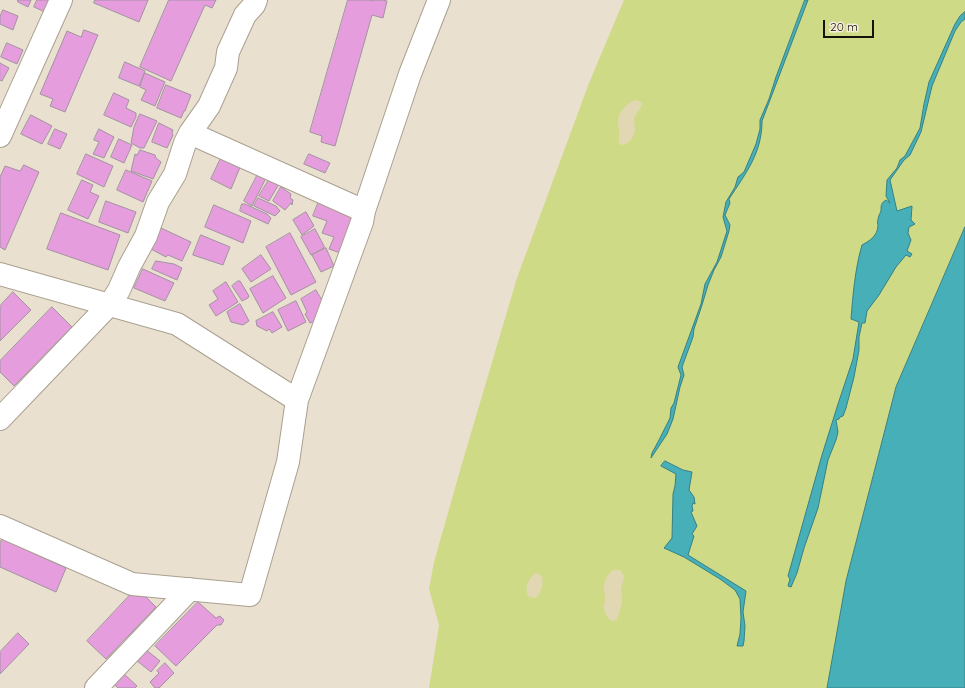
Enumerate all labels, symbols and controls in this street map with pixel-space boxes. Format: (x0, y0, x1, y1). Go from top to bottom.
scale bar (825, 12, 876, 38)
text: 20 m (830, 19, 858, 34)

